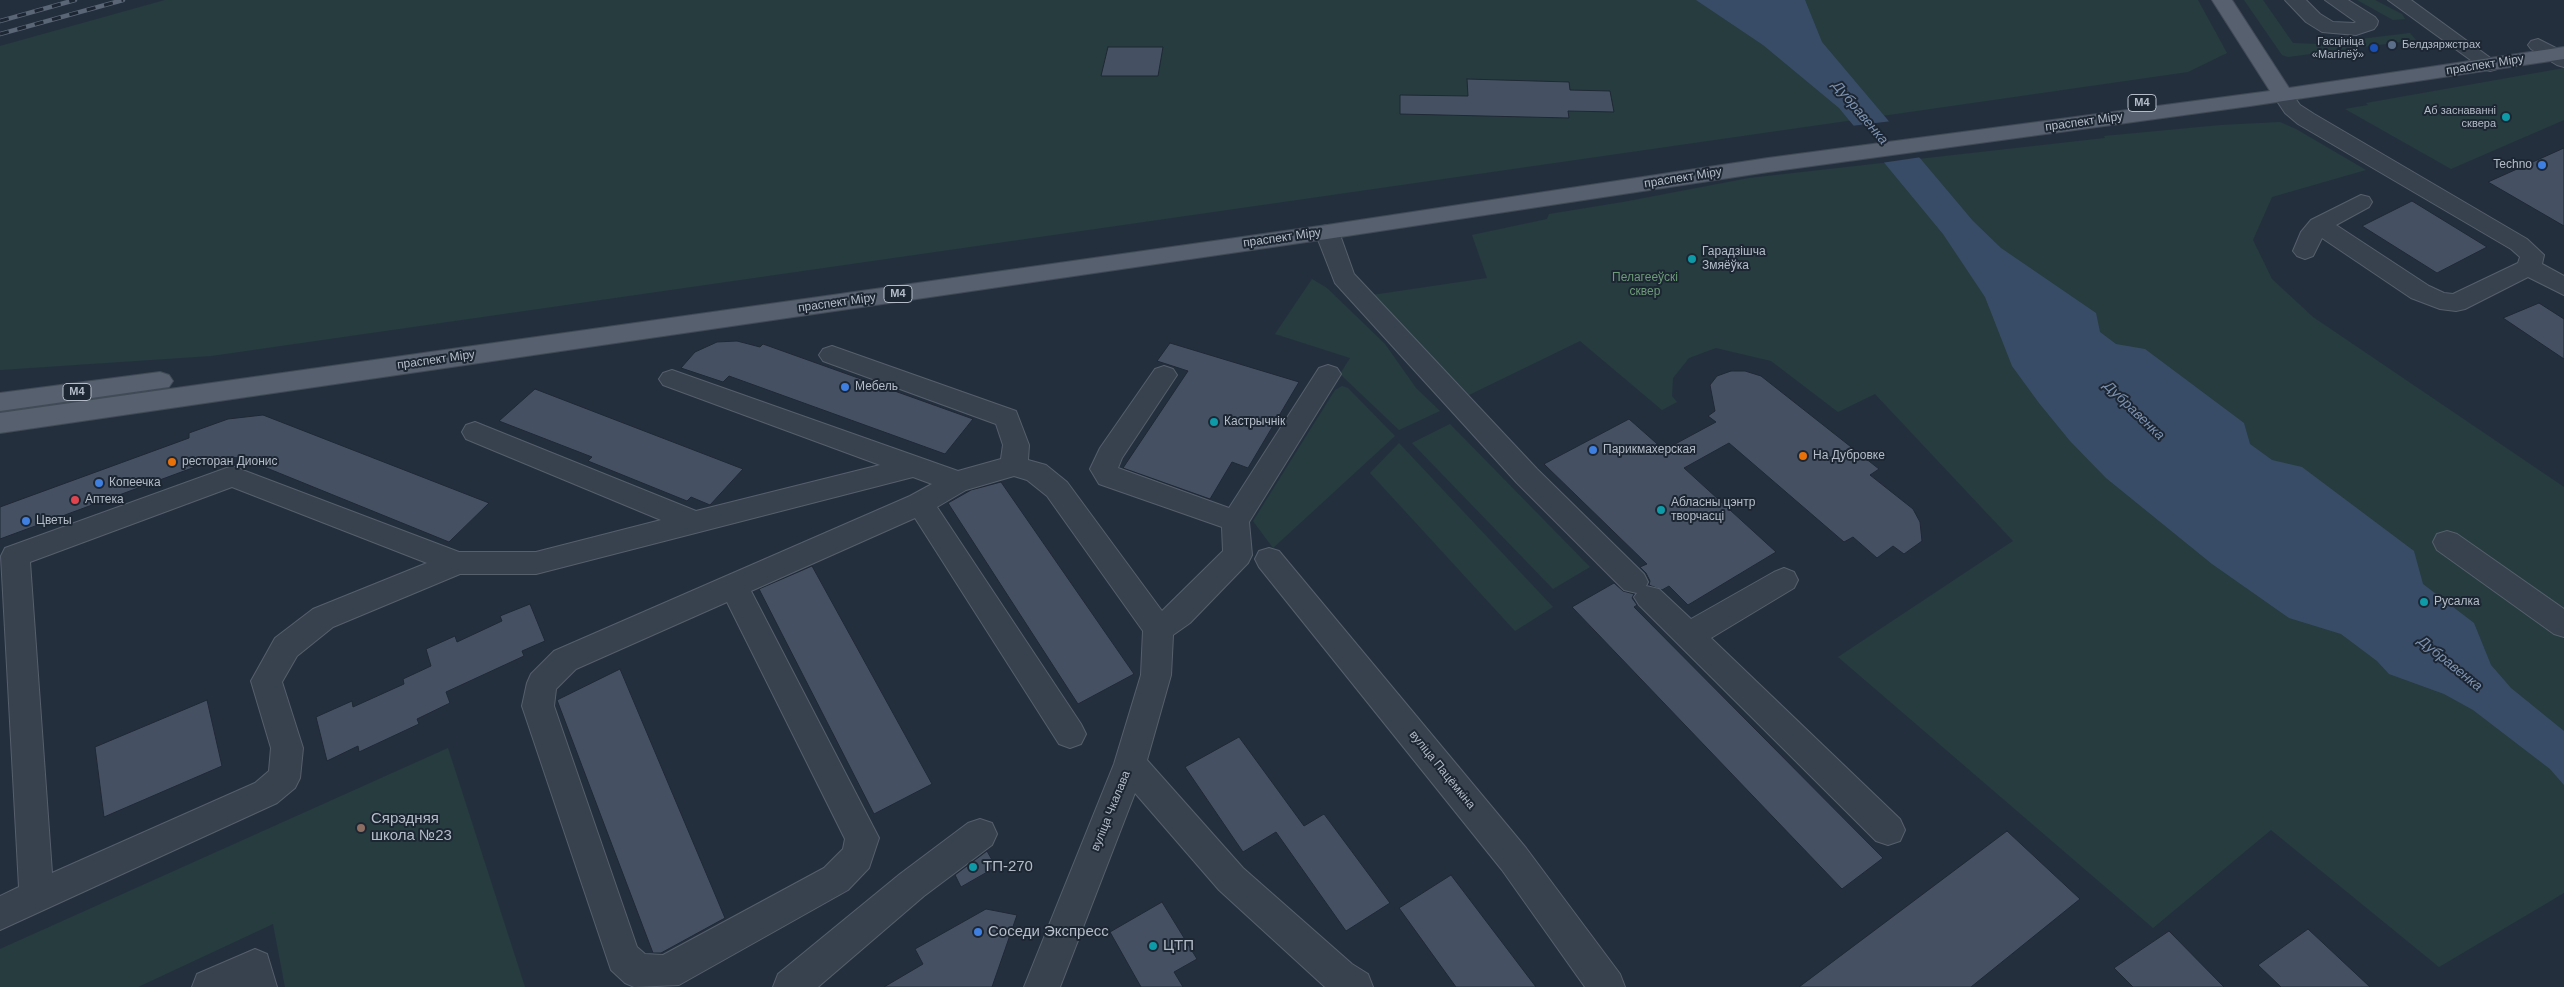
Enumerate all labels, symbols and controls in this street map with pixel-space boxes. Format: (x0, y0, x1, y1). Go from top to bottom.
place label: Гасцініца «Магілёў» (2312, 35, 2364, 61)
place label: Белдзяржстрах (2402, 38, 2481, 52)
marker: Белдзяржстрах (2386, 39, 2398, 51)
marker: Гасцініца «Магілёў» (2368, 42, 2380, 54)
street label: праспект Міру (2445, 52, 2525, 78)
water label: Дубравенка (1829, 78, 1891, 148)
road number: М4 (2128, 95, 2156, 112)
place label: Аб заснаванні сквера (2424, 104, 2496, 130)
street label: праспект Міру (2044, 109, 2124, 135)
marker: Аб заснаванні сквера (2500, 111, 2512, 123)
place label: Techno (2493, 158, 2532, 172)
marker: Techno (2536, 159, 2548, 171)
street label: праспект Міру (1643, 165, 1723, 191)
street label: праспект Міру (1242, 225, 1322, 251)
place label: Гарадзішча Змяёўка (1702, 245, 1766, 273)
marker: Гарадзішча Змяёўка (1686, 253, 1698, 265)
park label: Пелагееўскі сквер (1612, 271, 1678, 299)
road number: М4 (884, 286, 912, 302)
street label: праспект Міру (797, 290, 877, 316)
street label: праспект Міру (396, 347, 476, 373)
water label: Дубравенка (2100, 378, 2168, 444)
place label: Мебель (855, 380, 898, 394)
marker: Мебель (839, 381, 851, 393)
road number: М4 (63, 384, 91, 401)
place label: Кастрычнік (1224, 415, 1285, 429)
marker: Кастрычнік (1208, 416, 1220, 428)
place label: Парикмахерская (1603, 443, 1696, 457)
marker: Парикмахерская (1587, 444, 1599, 456)
place label: На Дубровке (1813, 449, 1885, 463)
marker: На Дубровке (1797, 450, 1809, 462)
place label: ресторан Дионис (182, 455, 278, 469)
marker: ресторан Дионис (166, 456, 178, 468)
place label: Копеечка (109, 476, 161, 490)
marker: Копеечка (93, 477, 105, 489)
place label: Аптека (85, 493, 124, 507)
marker: Аптека (69, 494, 81, 506)
place label: Абласны цэнтр творчасці (1671, 496, 1755, 524)
marker: Абласны цэнтр творчасці (1655, 504, 1667, 516)
place label: Цветы (36, 514, 72, 528)
marker: Цветы (20, 515, 32, 527)
place label: Русалка (2434, 595, 2480, 609)
marker: Русалка (2418, 596, 2430, 608)
water label: Дубравенка (2415, 633, 2485, 695)
street label: вуліца Пацёмкіна (1406, 728, 1478, 812)
street label: вуліца Чкалава (1088, 769, 1134, 853)
place label: Сярэдняя школа №23 (371, 810, 452, 845)
marker: Сярэдняя школа №23 (355, 822, 367, 834)
place label: ТП-270 (983, 858, 1033, 876)
marker: ТП-270 (967, 861, 979, 873)
place label: Соседи Экспресс (988, 923, 1109, 941)
marker: Соседи Экспресс (972, 926, 984, 938)
place label: ЦТП (1163, 937, 1194, 955)
marker: ЦТП (1147, 940, 1159, 952)

